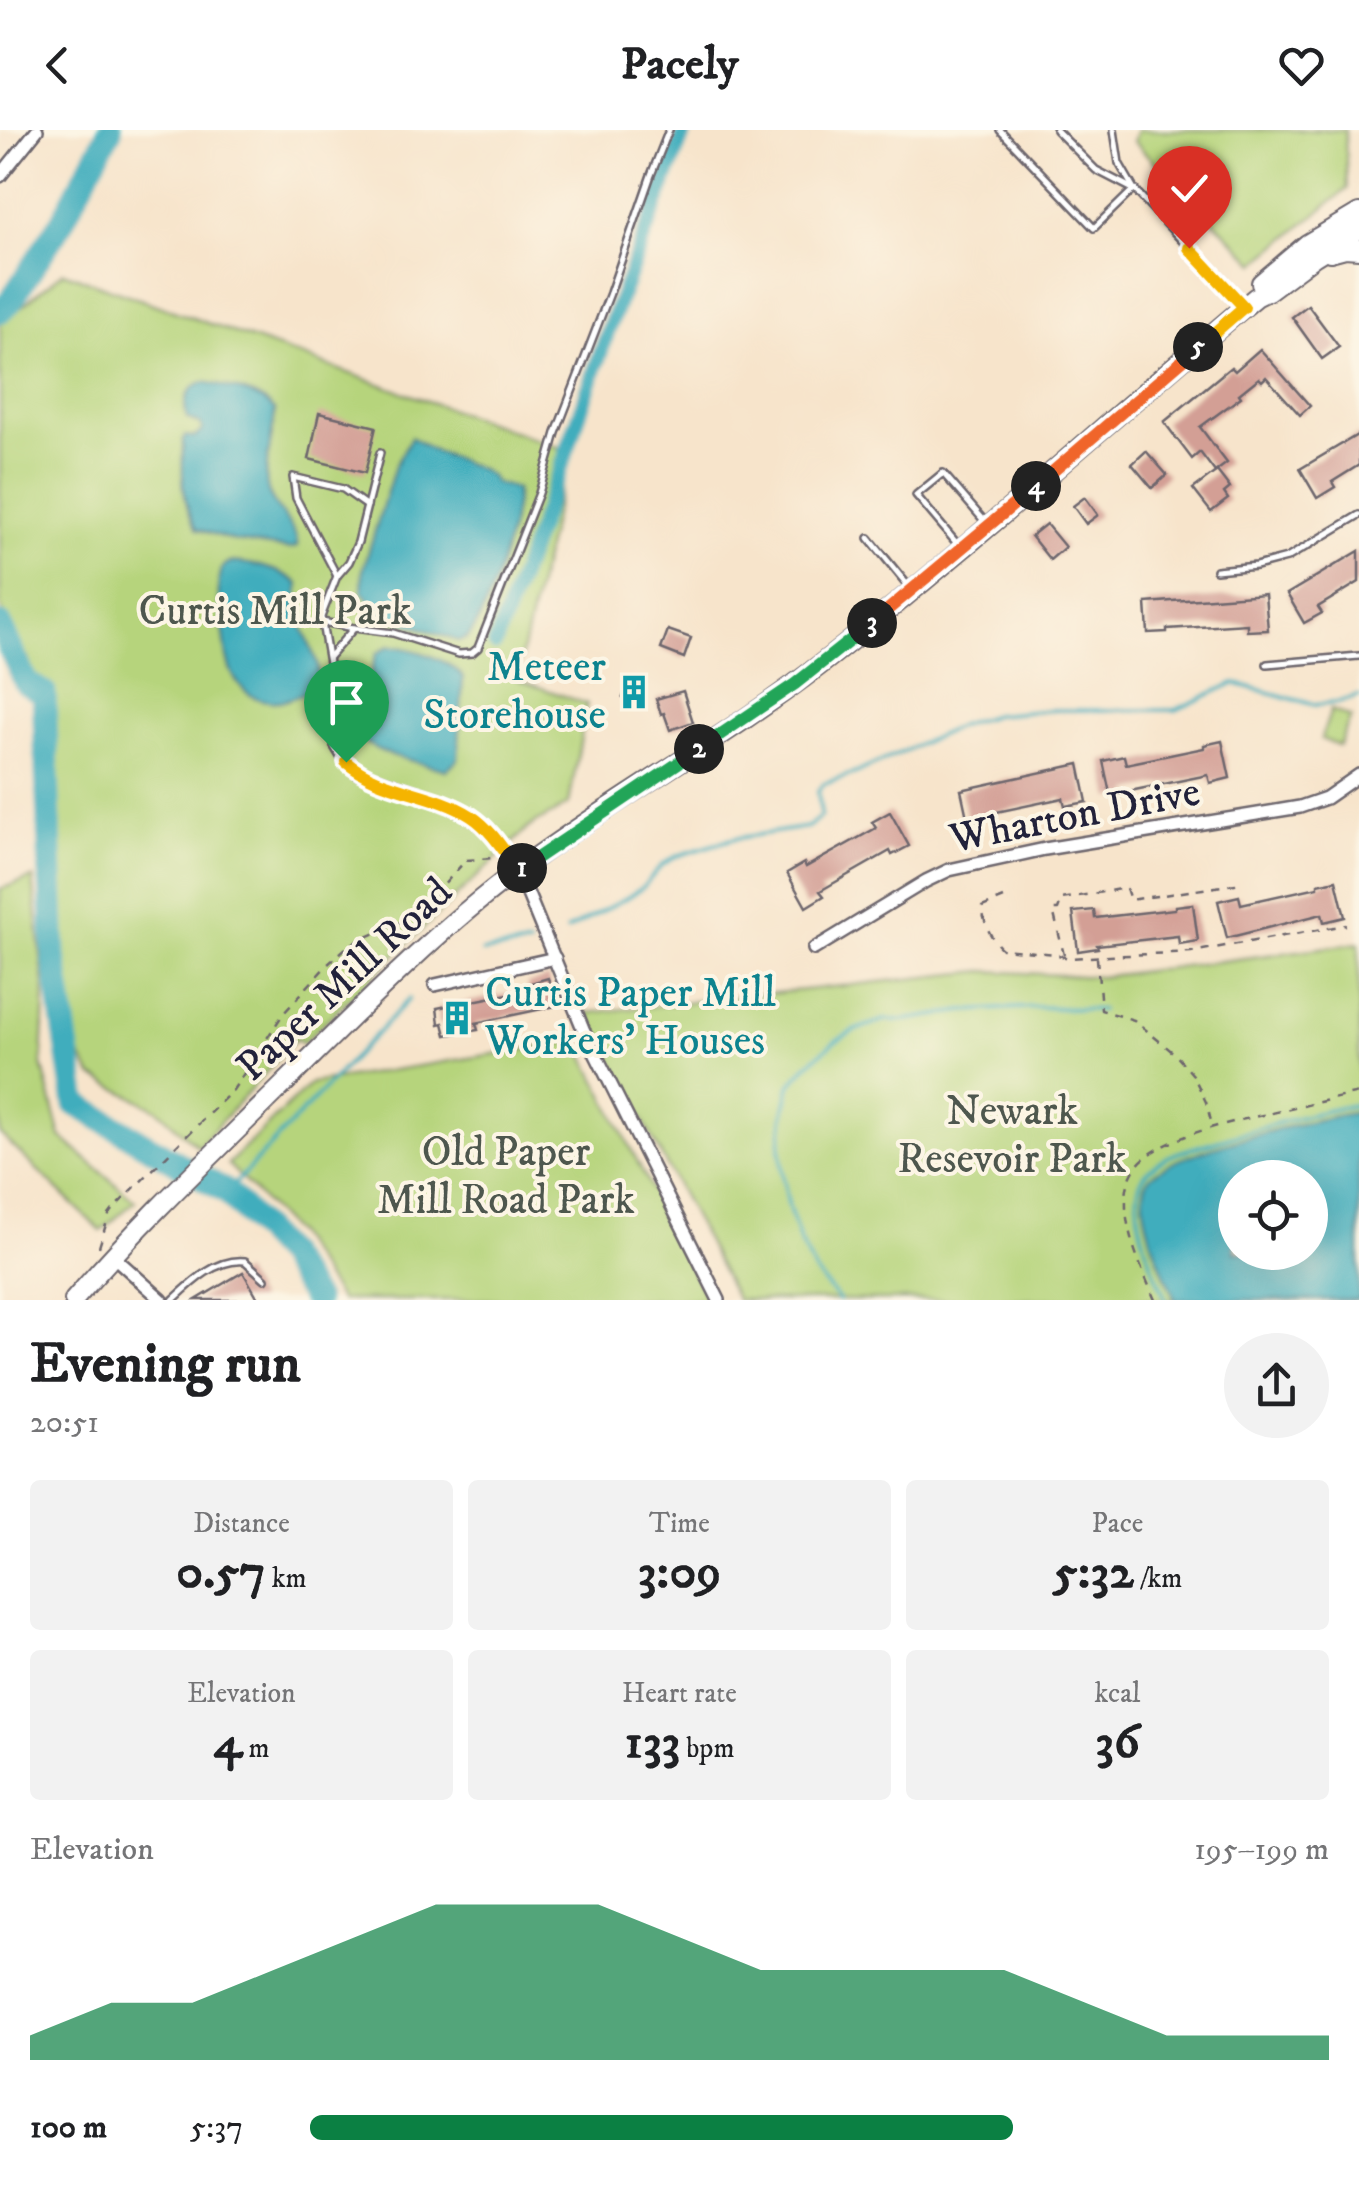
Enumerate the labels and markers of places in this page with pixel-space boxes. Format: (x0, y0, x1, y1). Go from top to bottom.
pin (1147, 146, 1232, 249)
pin: 5 (1173, 322, 1223, 372)
pin: 4 (1011, 461, 1061, 511)
pin: 3 (847, 598, 897, 648)
place label: Meteer Storehouse (423, 642, 606, 742)
pin (304, 660, 389, 763)
building icon: Meteer Storehouse (615, 673, 653, 711)
pin: 2 (674, 724, 724, 774)
pin: 1 (497, 843, 547, 893)
place label: Curtis Paper Mill Workers' Houses (484, 968, 776, 1068)
building icon: Curtis Paper Mill Workers' Houses (438, 999, 476, 1037)

